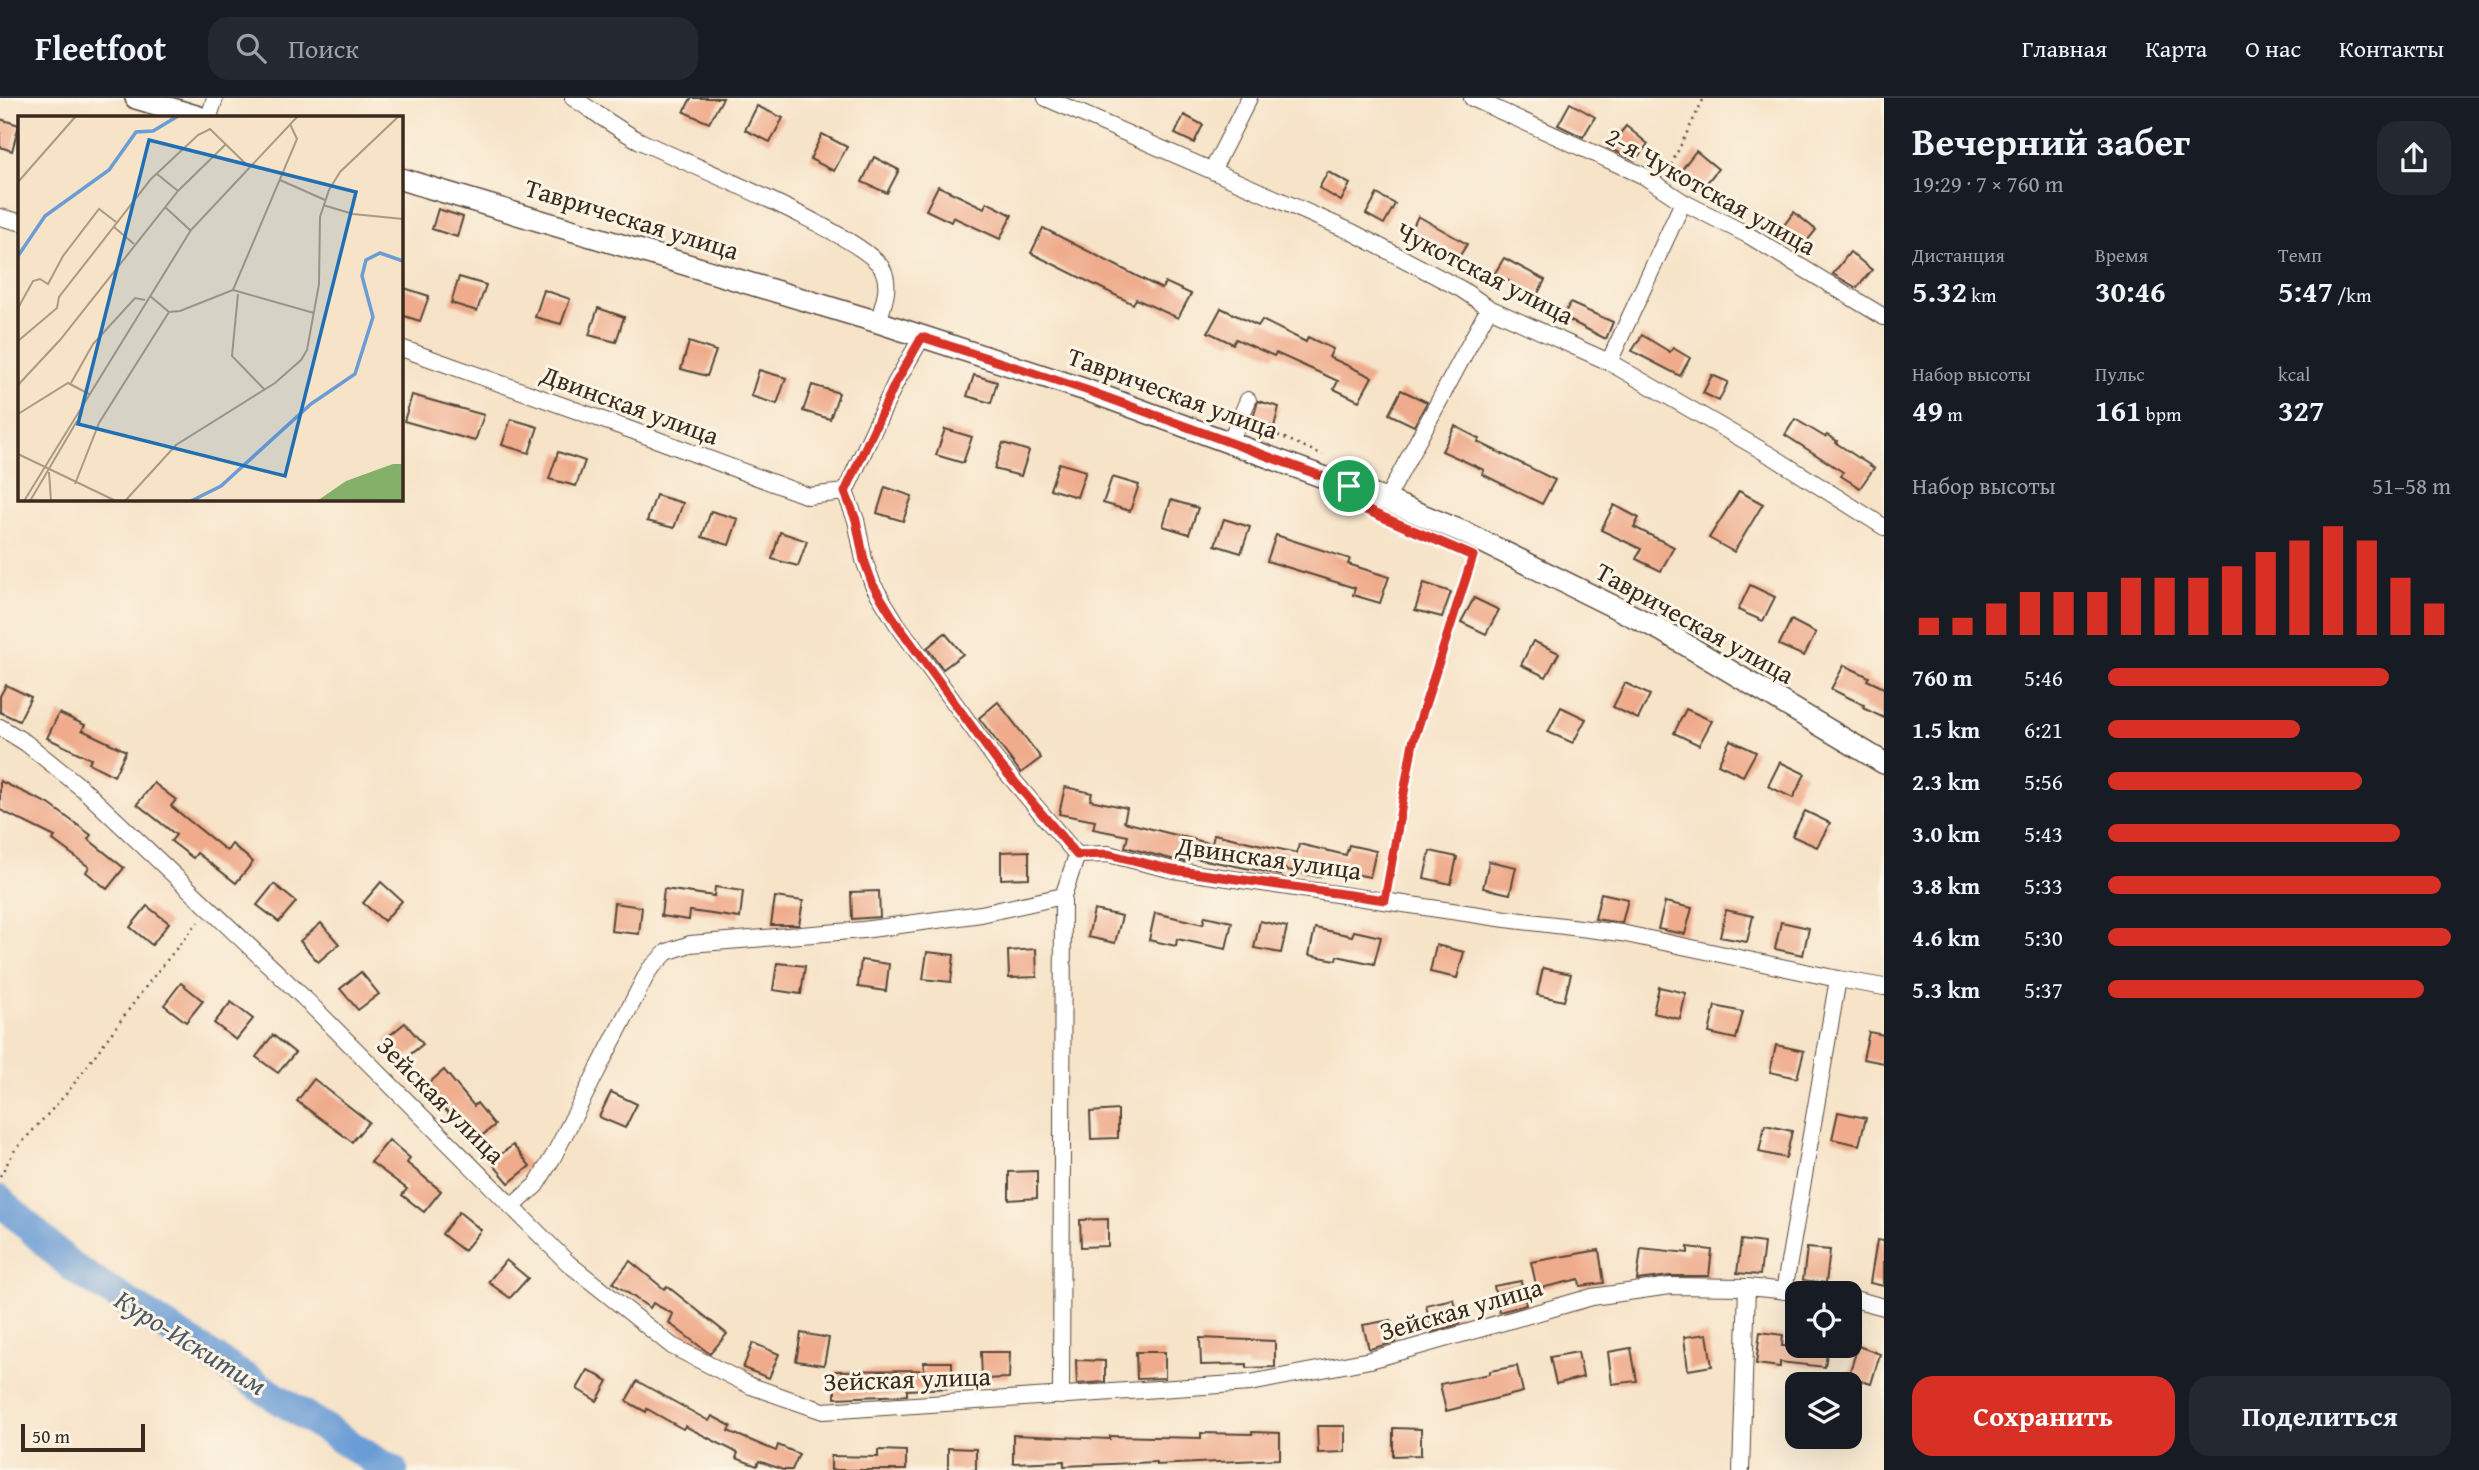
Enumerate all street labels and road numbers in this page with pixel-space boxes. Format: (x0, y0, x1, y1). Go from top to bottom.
street label: 2-я Чукотская улица (1599, 116, 1824, 265)
street label: Таврическая улица (520, 167, 745, 270)
street label: Чукотская улица (1389, 211, 1582, 335)
street label: Таврическая улица (1062, 336, 1285, 449)
street label: Двинская улица (535, 354, 725, 455)
street label: Таврическая улица (1589, 552, 1802, 694)
street label: Двинская улица (1173, 825, 1365, 890)
street label: Зейская улица (368, 1027, 515, 1173)
street label: Зейская улица (1375, 1266, 1547, 1350)
street label: Зейская улица (823, 1356, 992, 1401)

